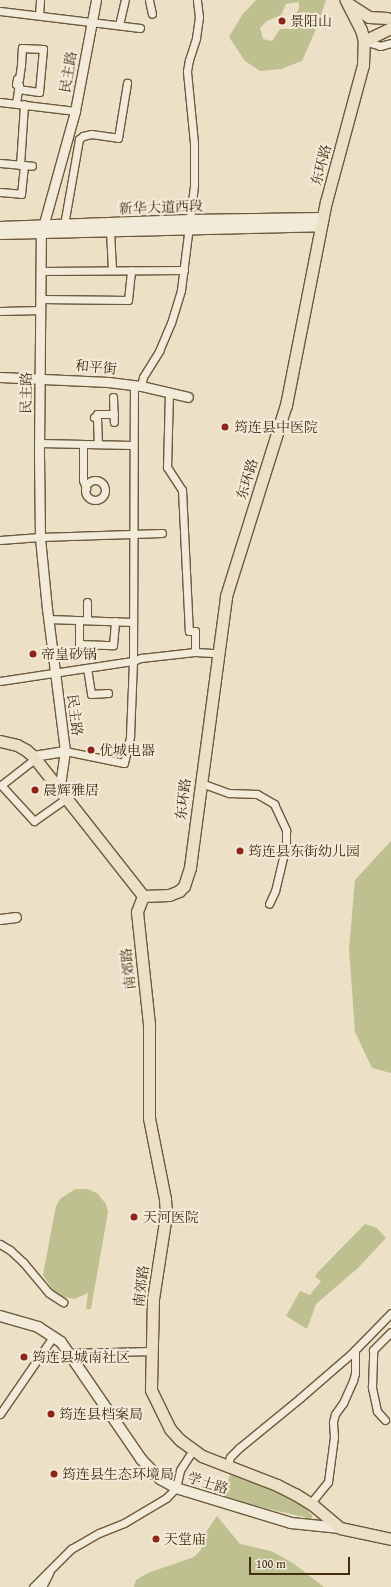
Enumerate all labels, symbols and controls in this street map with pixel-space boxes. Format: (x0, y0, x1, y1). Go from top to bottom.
place label: 景阳山 (290, 13, 332, 29)
marker: 景阳山 (277, 16, 287, 26)
street label: 民主路 (56, 50, 80, 94)
street label: 东环路 (307, 143, 335, 187)
street label: 新华大道西段 (119, 197, 203, 217)
street label: 和平街 (74, 357, 118, 377)
street label: 民主路 (17, 372, 35, 414)
place label: 筠连县中医院 (234, 419, 318, 435)
marker: 筠连县中医院 (219, 421, 231, 433)
street label: 东环路 (233, 456, 261, 502)
place label: 帝皇砂锅 (41, 646, 97, 662)
marker: 帝皇砂锅 (28, 649, 38, 659)
street label: 民主路 (64, 693, 86, 737)
place label: 优城电器 (99, 742, 155, 758)
marker: 优城电器 (86, 745, 96, 755)
street label: 东环路 (172, 777, 194, 821)
place label: 晨辉雅居 (43, 782, 99, 798)
marker: 晨辉雅居 (30, 785, 40, 795)
place label: 筠连县东街幼儿园 (248, 843, 360, 859)
marker: 筠连县东街幼儿园 (235, 846, 245, 856)
street label: 南郊路 (117, 947, 139, 991)
place label: 天河医院 (143, 1209, 199, 1225)
marker: 天河医院 (128, 1211, 140, 1223)
street label: 南郊路 (130, 1264, 152, 1308)
place label: 筠连县城南社区 (32, 1349, 130, 1365)
marker: 筠连县城南社区 (19, 1352, 29, 1362)
place label: 筠连县档案局 (59, 1406, 143, 1422)
marker: 筠连县档案局 (46, 1409, 56, 1419)
place label: 筠连县生态环境局 (62, 1466, 174, 1482)
marker: 筠连县生态环境局 (49, 1469, 59, 1479)
street label: 学士路 (185, 1469, 231, 1497)
place label: 天堂庙 (164, 1531, 206, 1547)
marker: 天堂庙 (151, 1534, 161, 1544)
scale bar (251, 1549, 352, 1575)
text: 100 m (256, 1555, 286, 1572)

